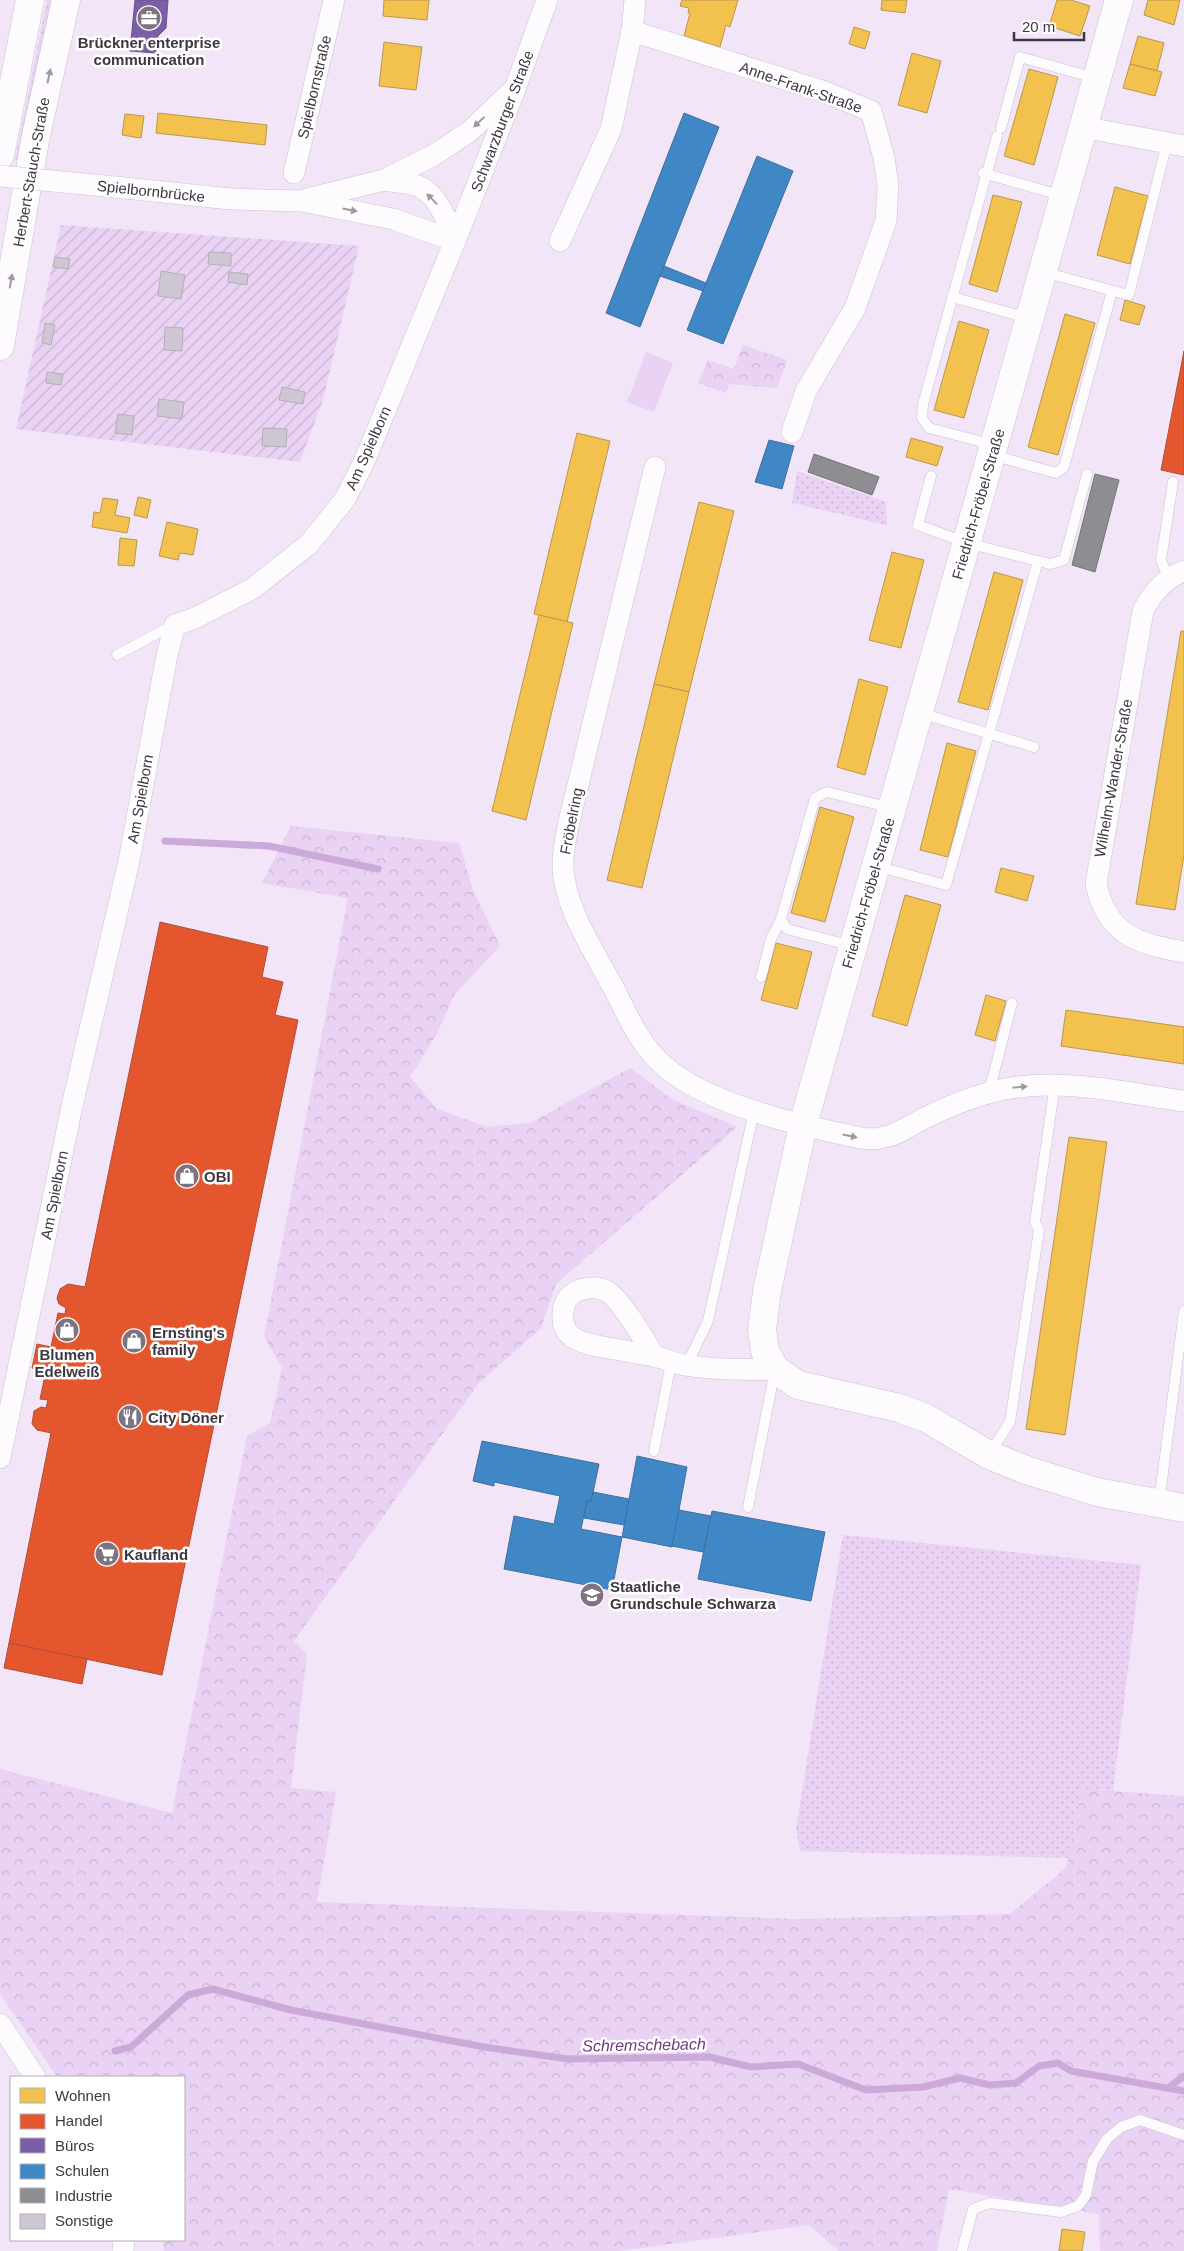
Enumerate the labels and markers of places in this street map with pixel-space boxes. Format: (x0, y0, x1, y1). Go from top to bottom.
office icon: Brückner enterprise communication (136, 5, 162, 31)
place label: Brückner enterprise communication (78, 34, 220, 68)
shop icon: OBI (174, 1163, 200, 1189)
place label: OBI (204, 1168, 231, 1185)
shop icon: Blumen Edelweiß (54, 1317, 80, 1343)
place label: Ernsting's family (152, 1324, 225, 1358)
shop icon: Ernsting's family (121, 1328, 147, 1354)
place label: Blumen Edelweiß (34, 1346, 100, 1380)
restaurant icon: City Döner (117, 1404, 143, 1430)
place label: City Döner (148, 1409, 224, 1426)
supermarket icon: Kaufland (94, 1541, 120, 1567)
place label: Kaufland (124, 1546, 188, 1563)
place label: Staatliche Grundschule Schwarza (610, 1578, 777, 1612)
school or university icon: Staatliche Grundschule Schwarza (579, 1582, 605, 1608)

